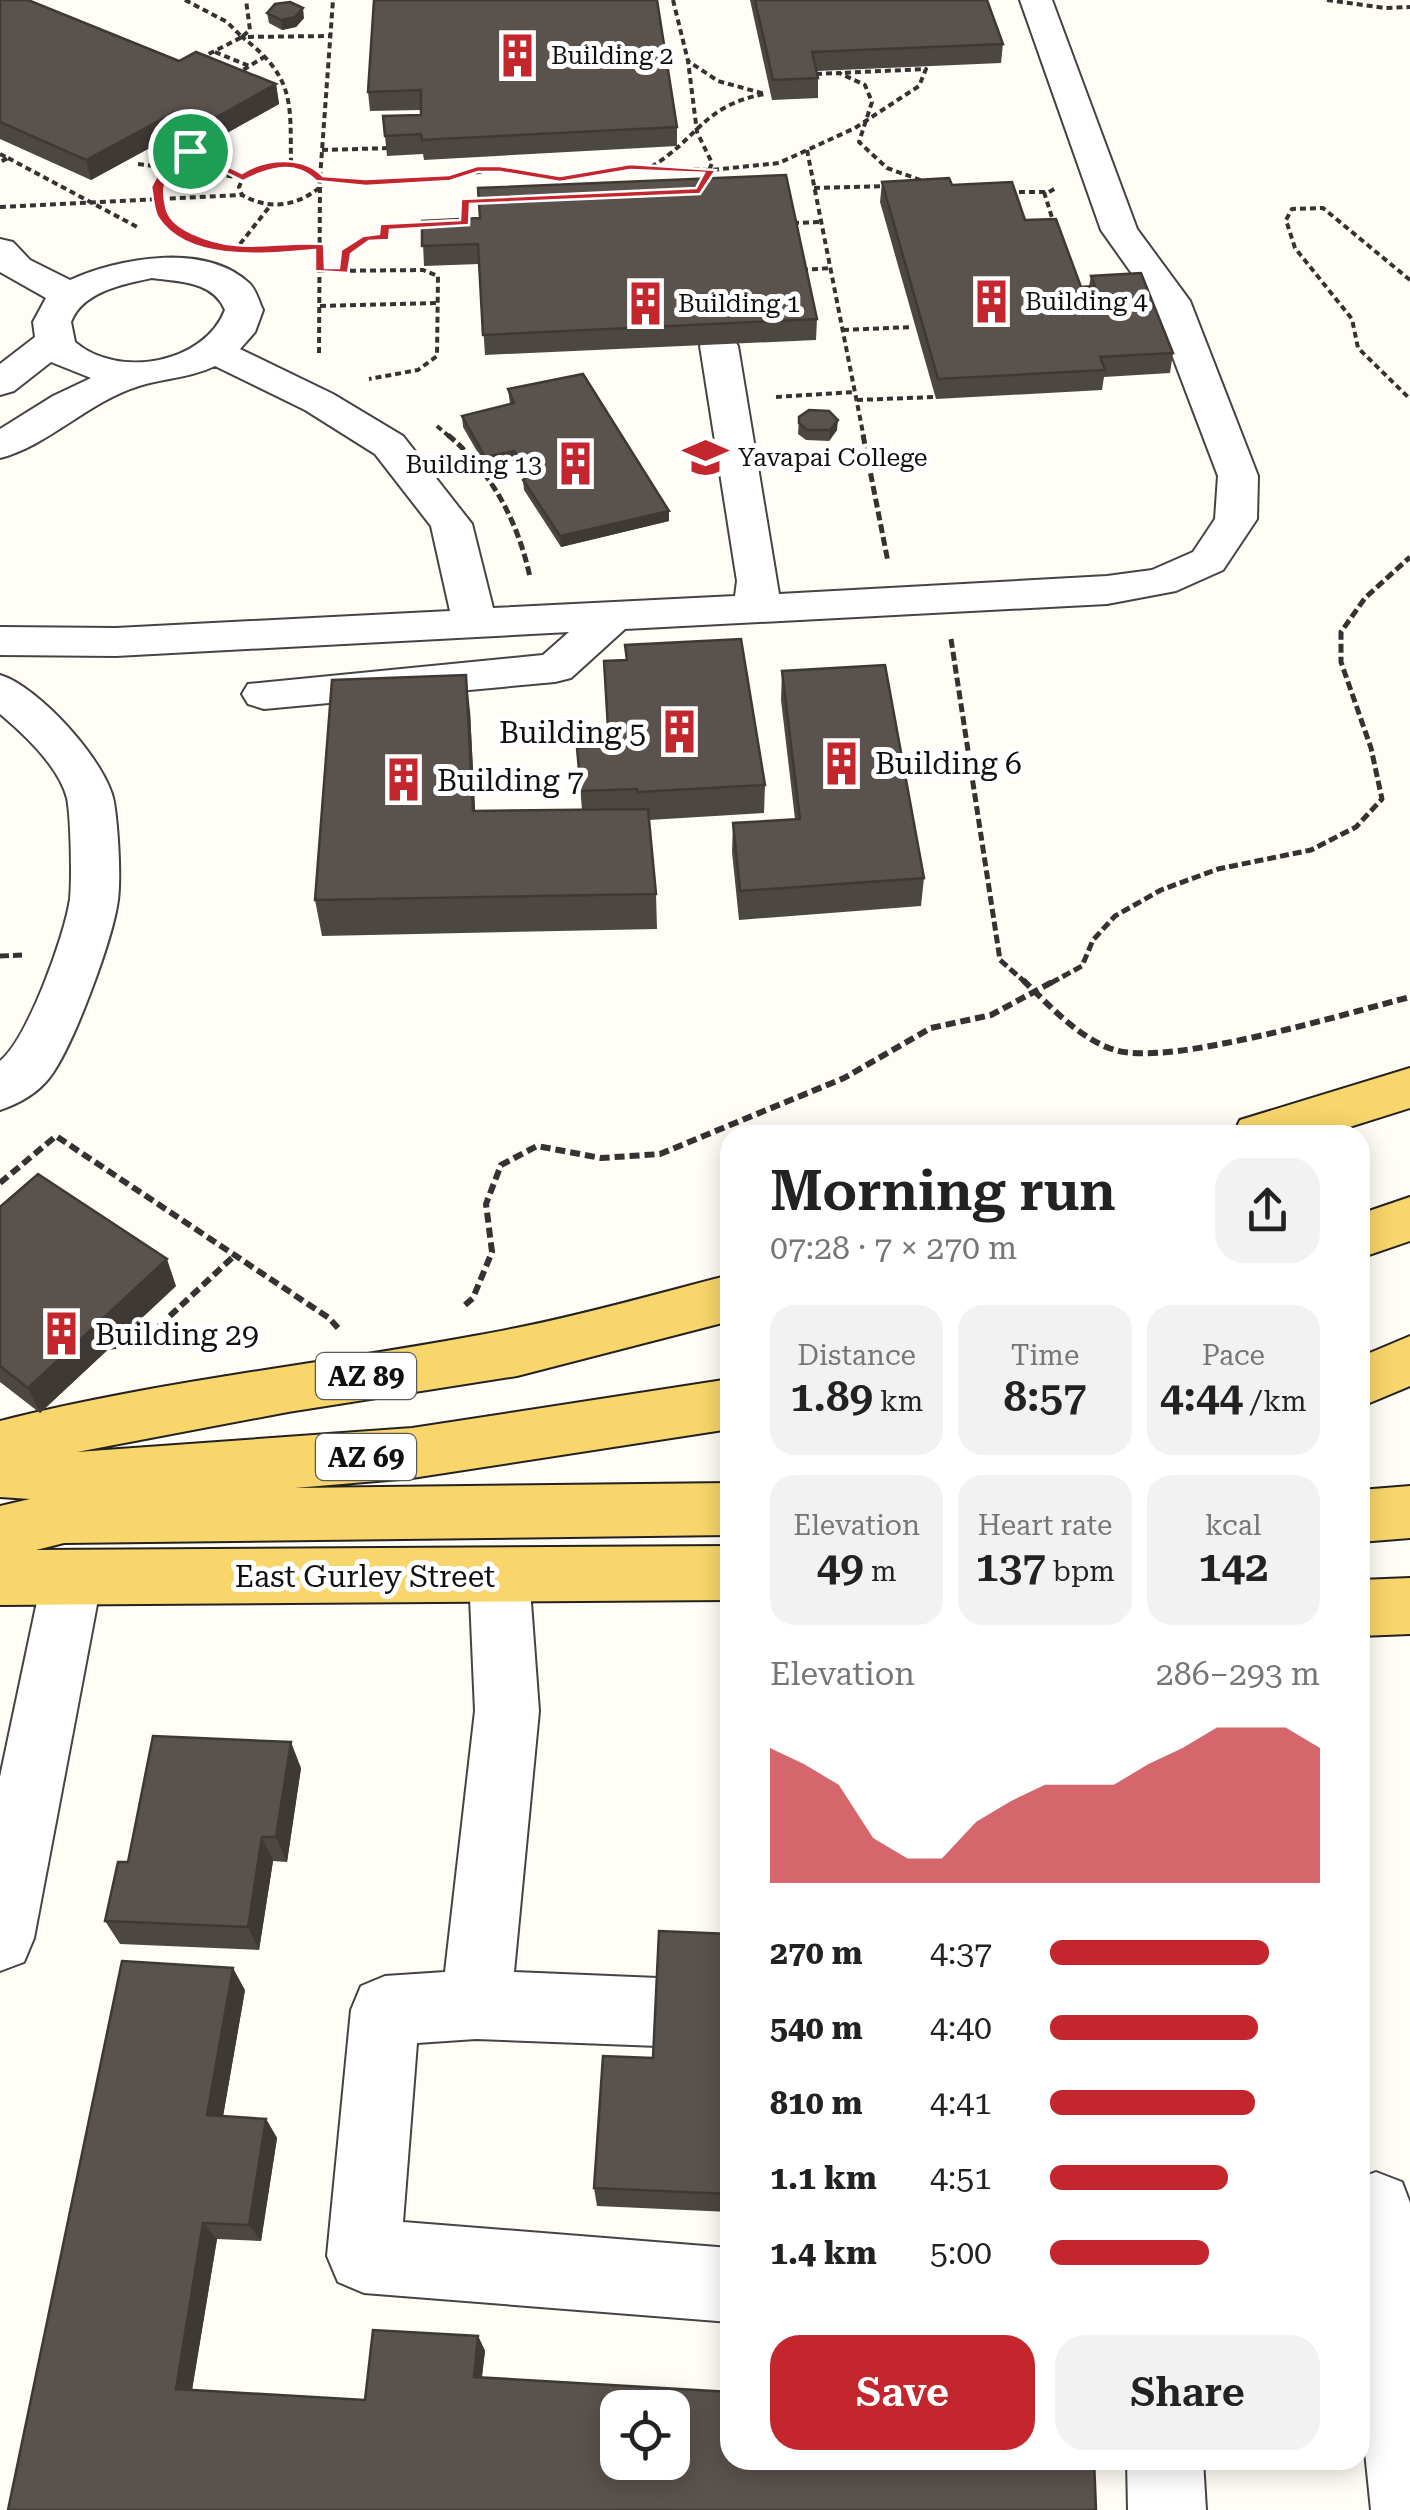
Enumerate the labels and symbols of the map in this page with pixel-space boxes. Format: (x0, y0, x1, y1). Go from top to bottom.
building icon: Building 2 (494, 31, 542, 79)
place label: Building 2 (551, 41, 673, 70)
pin (148, 109, 233, 194)
building icon: Building 4 (968, 277, 1016, 325)
building icon: Building 1 (621, 279, 669, 327)
place label: Building 4 (1025, 287, 1147, 316)
place label: Building 1 (678, 289, 800, 318)
school or university icon: Yavapai College (681, 433, 729, 481)
building icon: Building 13 (551, 440, 599, 488)
place label: Yavapai College (738, 443, 927, 472)
place label: Building 13 (406, 450, 542, 479)
building icon: Building 5 (655, 708, 703, 756)
place label: Building 5 (499, 715, 646, 750)
building icon: Building 6 (818, 739, 866, 787)
place label: Building 6 (875, 746, 1022, 781)
building icon: Building 7 (380, 756, 428, 804)
place label: Building 7 (437, 763, 584, 798)
building icon: Building 29 (38, 1310, 86, 1358)
place label: Building 29 (95, 1317, 259, 1352)
road number: AZ 89 (316, 1353, 416, 1399)
road number: AZ 69 (316, 1434, 416, 1480)
street label: East Gurley Street (235, 1559, 495, 1594)

